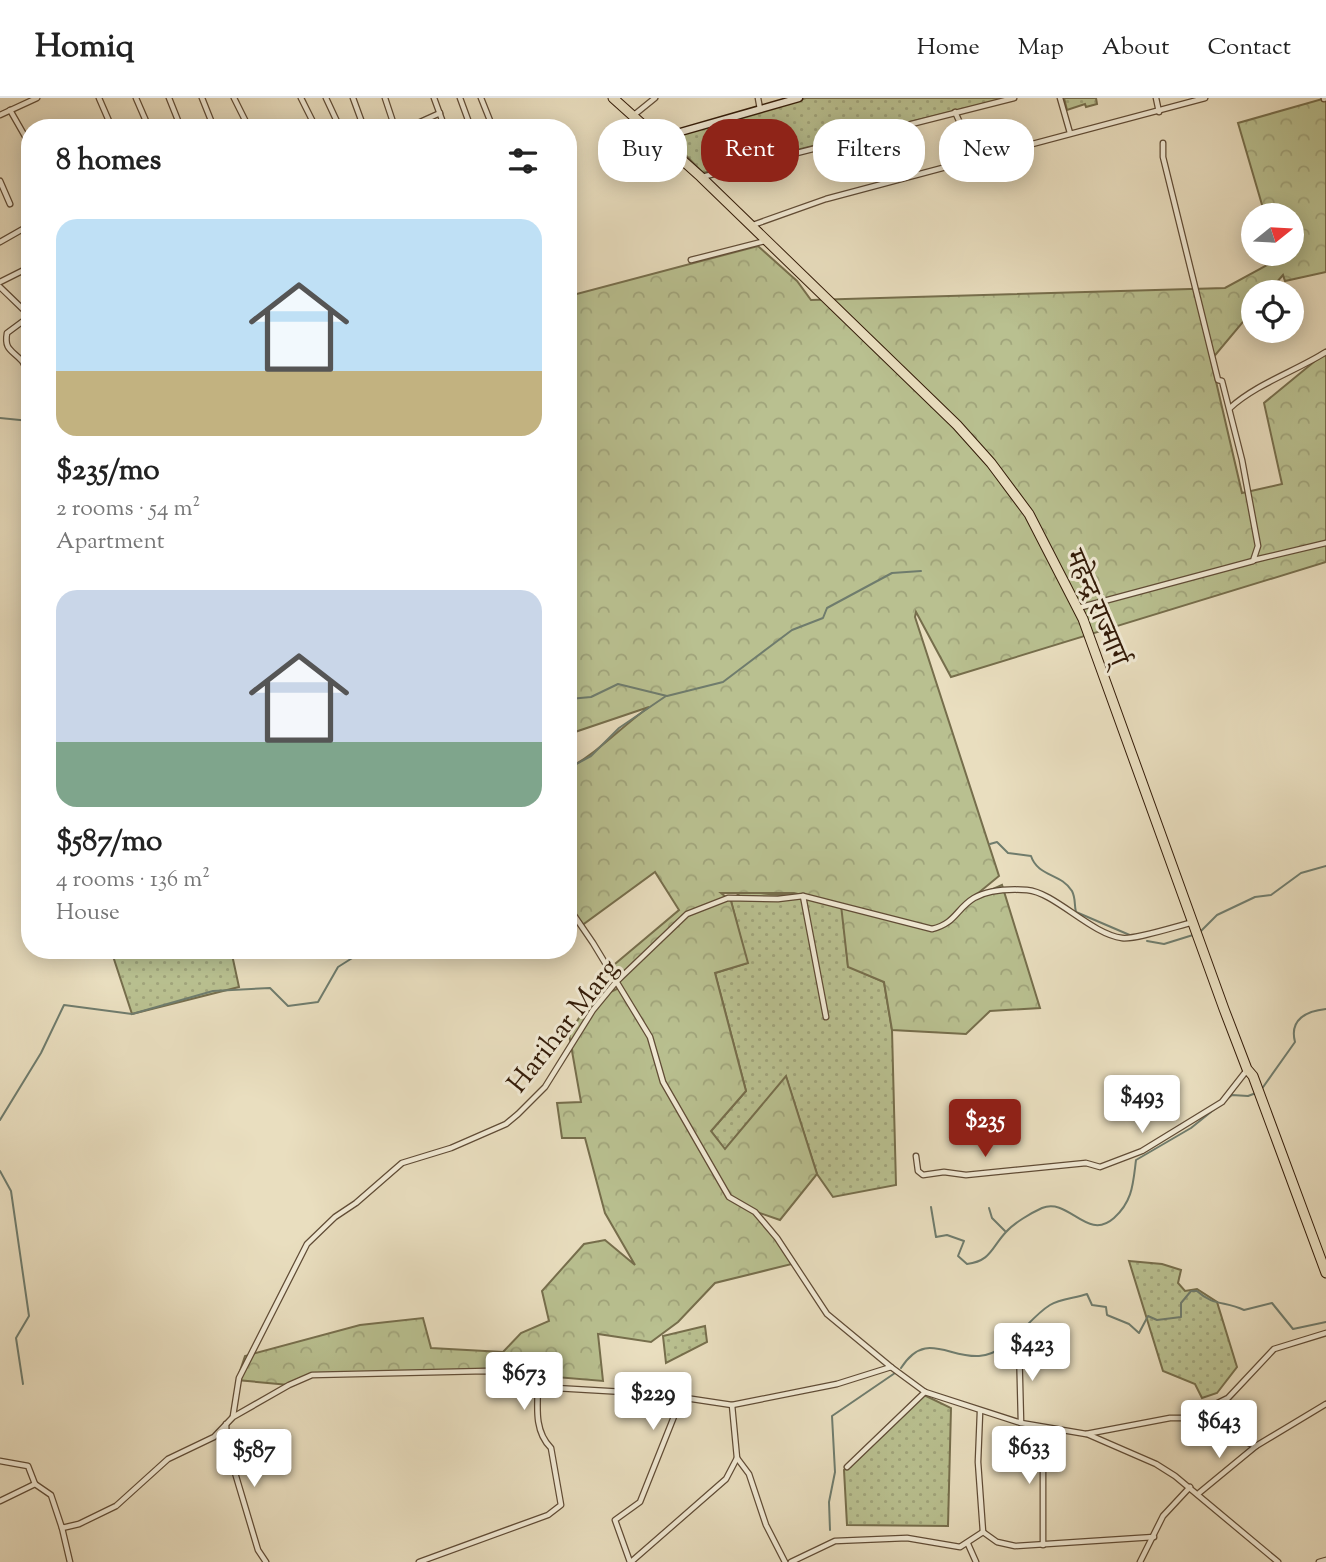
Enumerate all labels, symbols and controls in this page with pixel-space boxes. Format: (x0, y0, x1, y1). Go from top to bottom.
text: Homiq (35, 24, 134, 72)
text: Home (917, 31, 980, 65)
text: Map (1018, 31, 1064, 65)
text: About (1102, 31, 1169, 65)
text: Contact (1207, 31, 1291, 65)
chip: Buy (598, 119, 687, 182)
chip: Rent (701, 119, 799, 182)
chip: Filters (813, 119, 925, 182)
chip: New (939, 119, 1034, 182)
text: 8 homes (56, 140, 161, 183)
icon: filters (504, 142, 542, 180)
north arrow (1241, 203, 1304, 266)
map controls (1241, 203, 1304, 343)
icon: home (236, 264, 362, 390)
button: locate (1241, 280, 1304, 343)
text: $235/mo (56, 450, 160, 493)
text: 2 rooms · 54 m² (56, 493, 200, 526)
text: Apartment (56, 526, 165, 559)
street label: महेन्द्र राज्मार्ग् (1052, 542, 1139, 676)
icon: home (236, 635, 362, 761)
text: $587/mo (56, 821, 162, 864)
text: 4 rooms · 136 m² (56, 864, 210, 897)
text: House (56, 897, 120, 930)
street label: Harihar Marg (499, 951, 630, 1103)
pin: $493 (1101, 1076, 1183, 1135)
text: $493 (1120, 1081, 1164, 1114)
pin: $235 (944, 1100, 1026, 1159)
text: $235 (965, 1105, 1005, 1138)
pin: $423 (991, 1324, 1073, 1383)
text: $423 (1010, 1329, 1054, 1362)
pin: $673 (483, 1352, 565, 1412)
text: $673 (502, 1358, 546, 1391)
pin: $229 (612, 1372, 694, 1432)
text: $229 (631, 1378, 675, 1411)
pin: $643 (1178, 1400, 1260, 1460)
text: $643 (1197, 1406, 1241, 1439)
pin: $633 (988, 1426, 1070, 1486)
pin: $587 (213, 1430, 295, 1489)
text: $633 (1008, 1432, 1050, 1465)
text: $587 (232, 1435, 276, 1468)

